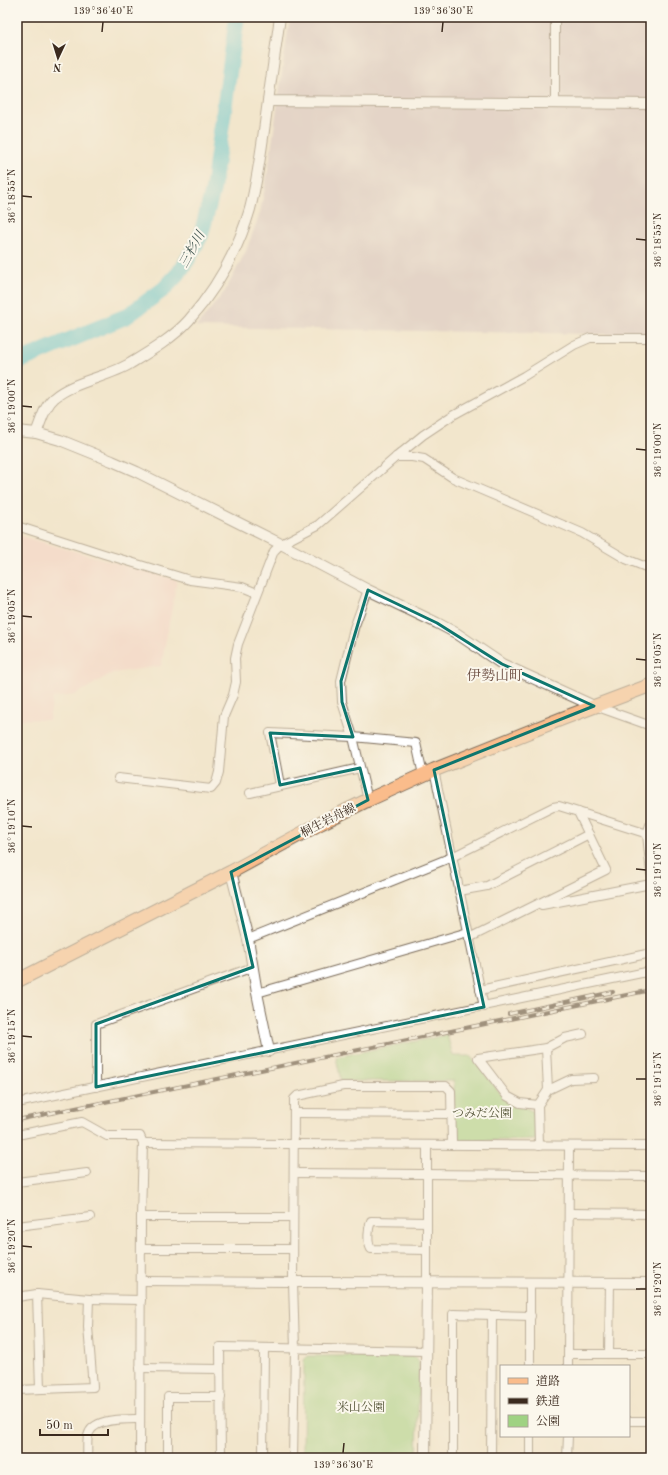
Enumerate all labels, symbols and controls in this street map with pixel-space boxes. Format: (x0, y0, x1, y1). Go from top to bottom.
text: 139°36'40"E (73, 6, 133, 16)
text: 139°36'30"E (413, 6, 473, 16)
north arrow (38, 38, 78, 78)
text: N (52, 61, 62, 72)
text: 36°18'55"N (7, 168, 17, 223)
text: 36°18'55"N (653, 212, 663, 267)
water label: 三杉川 (176, 227, 208, 270)
text: 36°19'00"N (7, 378, 17, 433)
text: 36°19'00"N (653, 422, 663, 477)
text: 36°19'05"N (7, 588, 17, 643)
text: 36°19'05"N (653, 632, 663, 687)
district label: 伊勢山町 (467, 668, 523, 683)
text: 36°19'10"N (7, 798, 17, 853)
street label: 桐生岩舟線 (298, 800, 358, 840)
text: 36°19'10"N (653, 842, 663, 897)
text: 36°19'15"N (7, 1008, 17, 1063)
text: 36°19'15"N (653, 1051, 663, 1106)
park label: つみだ公園 (452, 1107, 512, 1120)
text: 36°19'20"N (7, 1218, 17, 1273)
text: 36°19'20"N (653, 1261, 663, 1316)
legend (500, 1365, 630, 1437)
text: 道路 (536, 1374, 560, 1388)
text: 鉄道 (535, 1394, 560, 1408)
park label: 米山公園 (337, 1400, 385, 1414)
scale bar (40, 1411, 108, 1437)
text: 公園 (536, 1415, 560, 1428)
text: 50 m (46, 1419, 73, 1432)
text: 139°36'30"E (313, 1460, 373, 1470)

